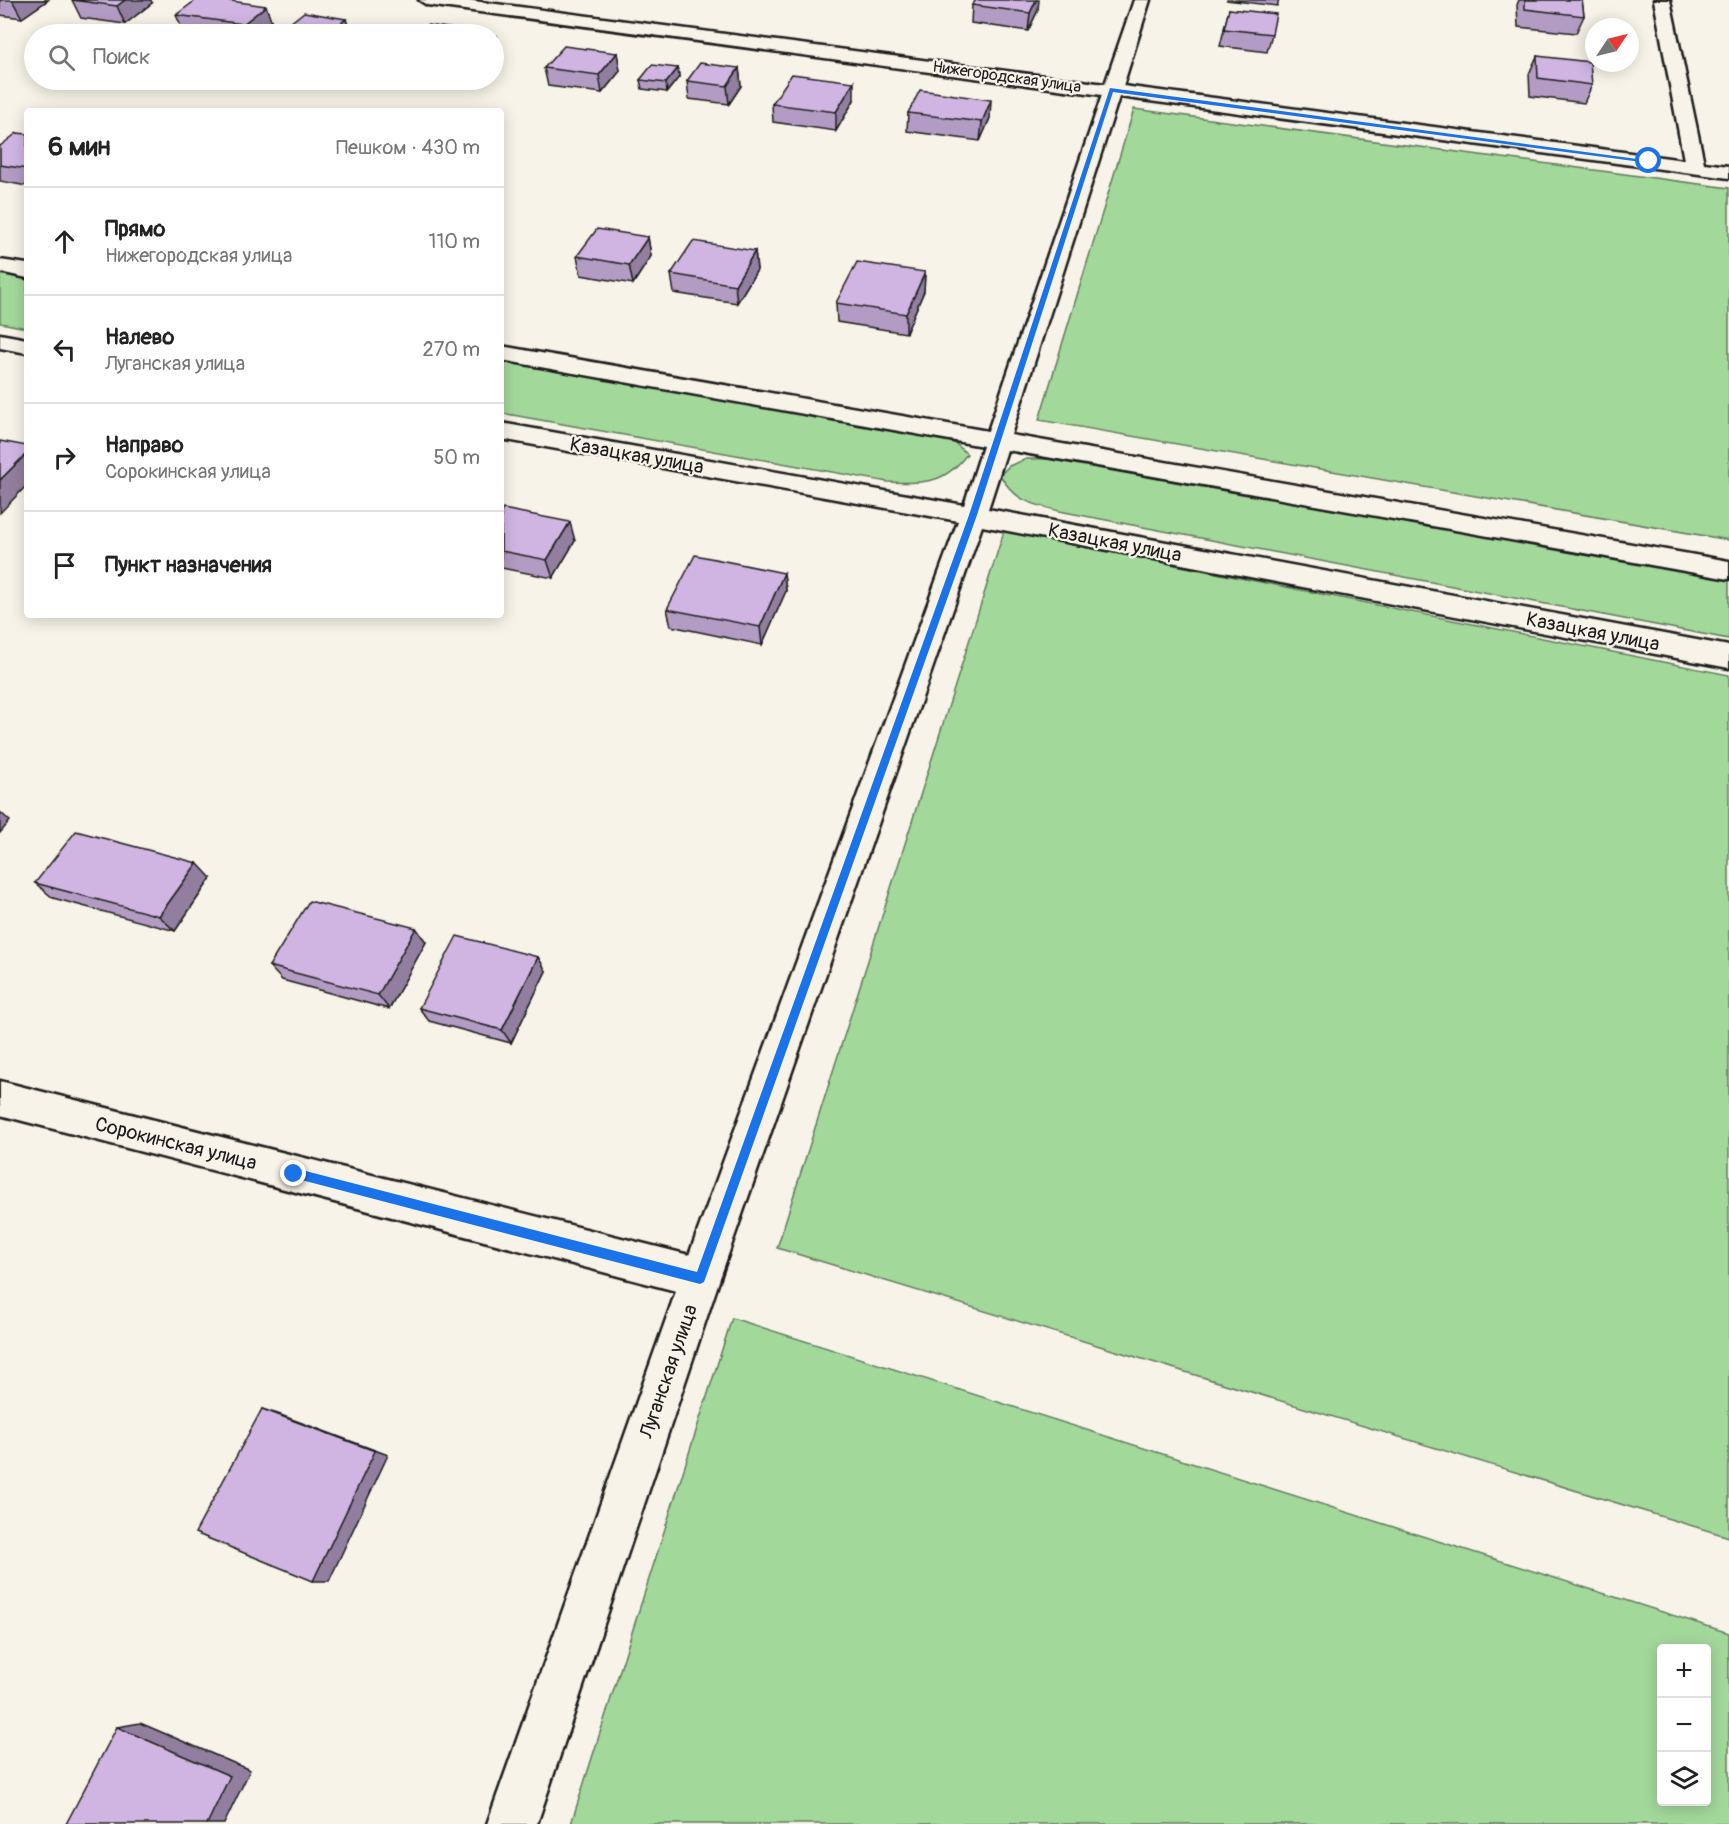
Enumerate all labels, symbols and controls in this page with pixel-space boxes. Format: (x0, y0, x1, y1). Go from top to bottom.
north arrow (1585, 18, 1639, 72)
search box (24, 24, 504, 90)
icon: search (45, 41, 78, 74)
text: Поиск (93, 43, 150, 71)
street label: Нижегородская улица (931, 57, 1082, 97)
text: 6 мин (48, 131, 110, 163)
text: Пешком · 430 m (336, 135, 480, 160)
route start (1635, 147, 1661, 173)
text: Прямо (105, 215, 165, 243)
icon: ahead (48, 225, 81, 258)
text: 110 m (429, 229, 480, 254)
text: Нижегородская улица (105, 243, 292, 268)
text: Налево (105, 323, 174, 351)
icon: left (48, 333, 81, 366)
text: 270 m (422, 337, 480, 362)
text: Луганская улица (105, 351, 245, 376)
text: Направо (105, 431, 184, 459)
street label: Казацкая улица (568, 431, 706, 480)
icon: right (48, 441, 81, 474)
text: 50 m (433, 445, 480, 470)
text: Сорокинская улица (105, 459, 271, 484)
street label: Казацкая улица (1046, 517, 1184, 568)
icon: arrive (48, 549, 81, 582)
text: Пункт назначения (105, 551, 272, 579)
street label: Казацкая улица (1524, 606, 1662, 657)
street label: Сорокинская улица (92, 1111, 259, 1176)
route end (280, 1160, 306, 1186)
street label: Луганская улица (634, 1301, 703, 1442)
map controls (1657, 1644, 1711, 1806)
button: + (1657, 1644, 1711, 1698)
button: − (1657, 1698, 1711, 1752)
button: layers (1657, 1752, 1711, 1806)

